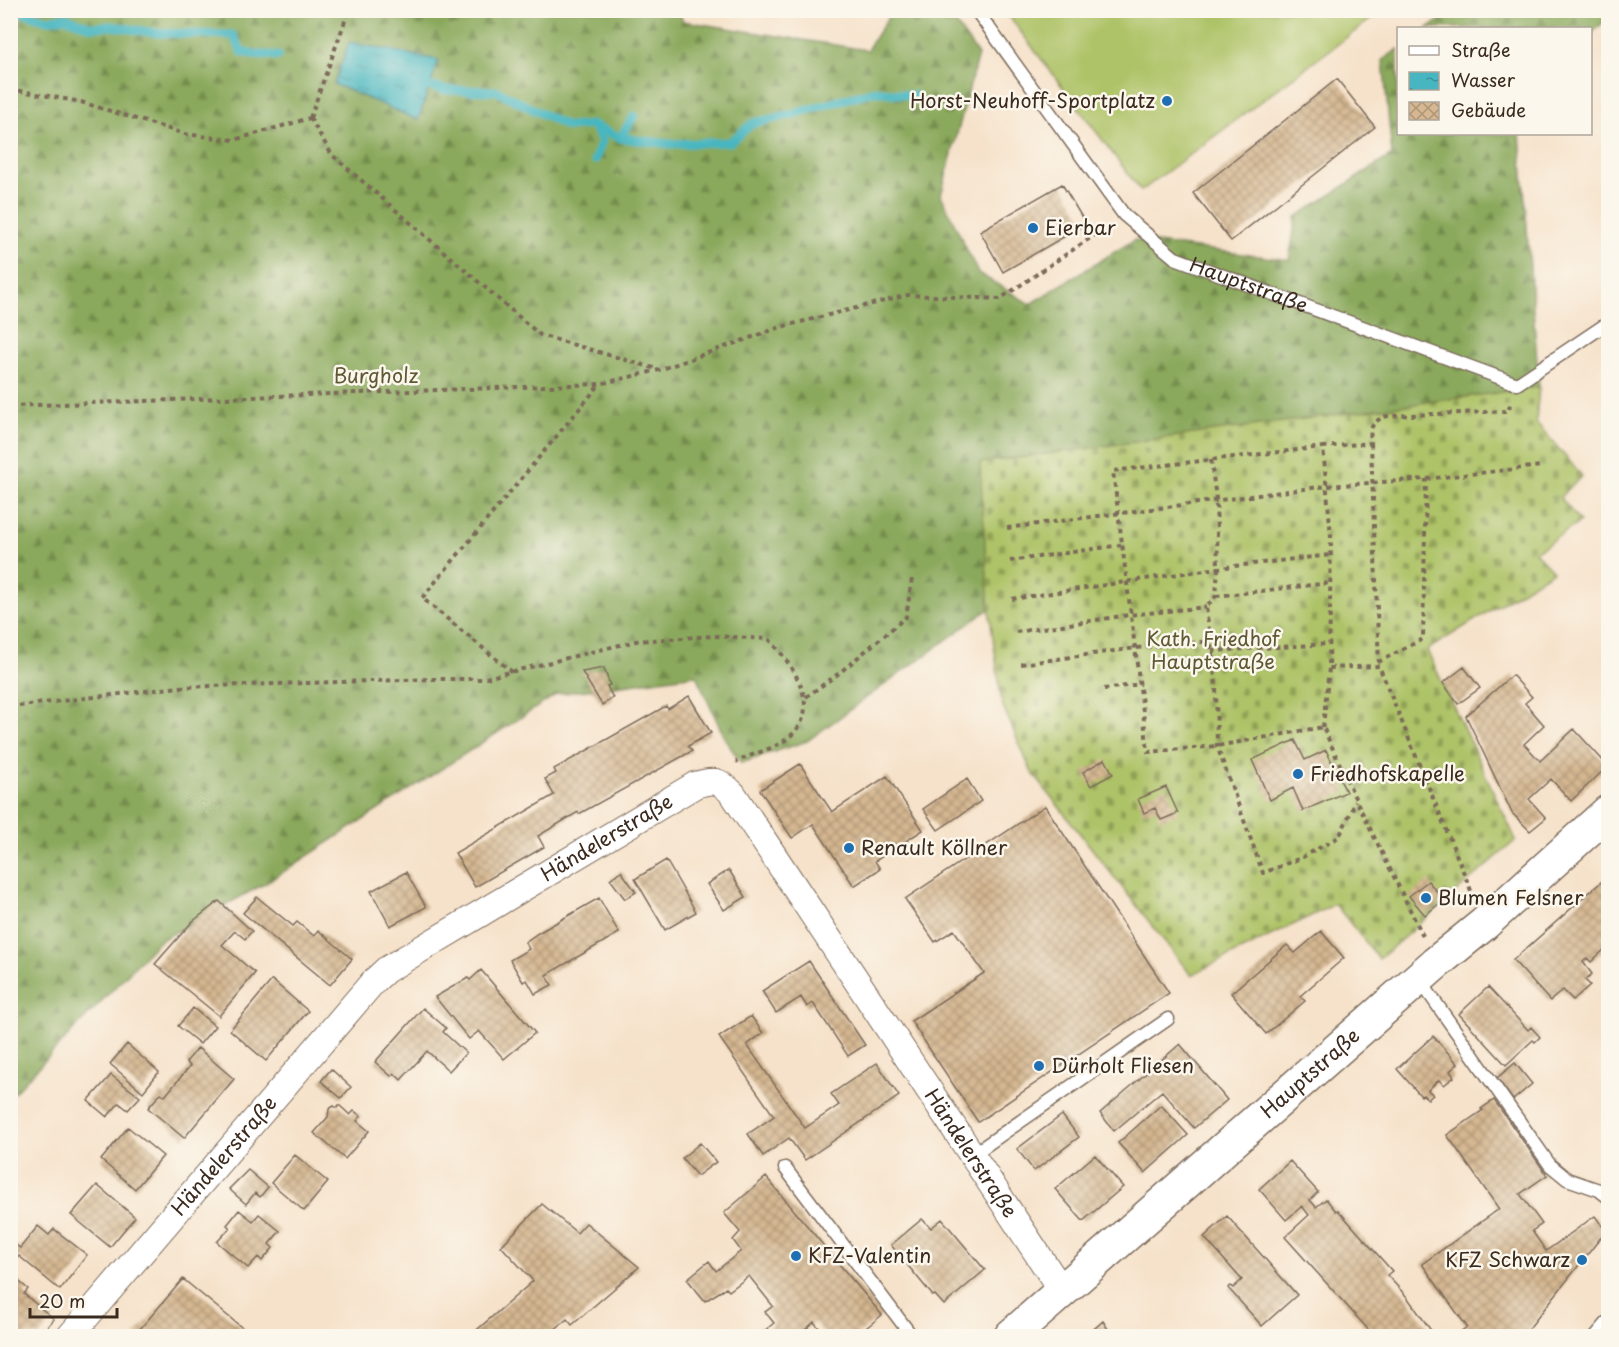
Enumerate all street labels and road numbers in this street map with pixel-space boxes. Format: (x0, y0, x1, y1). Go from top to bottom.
street label: Hauptstraße (1186, 249, 1312, 320)
street label: Händelerstraße (534, 786, 678, 888)
street label: Hauptstraße (1253, 1021, 1366, 1125)
street label: Händelerstraße (918, 1082, 1025, 1223)
street label: Händelerstraße (163, 1089, 283, 1222)

